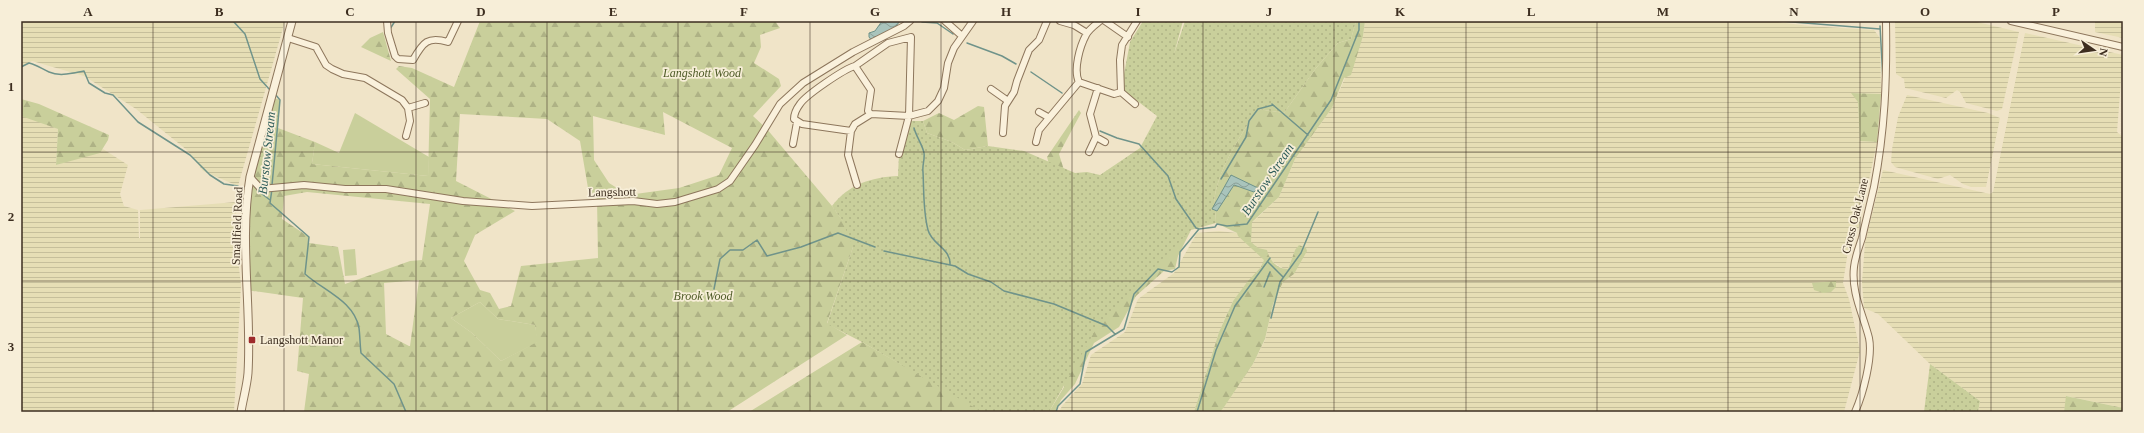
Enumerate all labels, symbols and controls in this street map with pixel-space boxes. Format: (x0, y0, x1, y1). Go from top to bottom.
text: A (83, 4, 93, 19)
text: B (215, 4, 224, 19)
text: C (345, 4, 355, 19)
text: D (476, 4, 486, 19)
text: E (609, 4, 617, 19)
text: F (740, 4, 748, 19)
text: G (870, 4, 880, 19)
text: H (1001, 4, 1011, 19)
text: I (1135, 4, 1141, 19)
text: J (1266, 4, 1273, 19)
text: K (1395, 4, 1406, 19)
text: L (1527, 4, 1536, 19)
text: M (1657, 4, 1669, 19)
text: N (1789, 4, 1799, 19)
text: O (1920, 4, 1930, 19)
text: P (2052, 4, 2060, 19)
north arrow (2074, 30, 2114, 70)
text: N (2097, 47, 2110, 58)
park label: Langshott Wood (662, 66, 742, 80)
text: 1 (8, 79, 14, 94)
water label: Burstow Stream (255, 111, 278, 195)
water label: Burstow Stream (1238, 141, 1297, 218)
street label: Cross Oak Lane (1839, 177, 1871, 255)
street label: Langshott (588, 185, 637, 199)
street label: Smallfield Road (229, 187, 245, 265)
text: 2 (8, 209, 14, 224)
park label: Brook Wood (674, 289, 733, 303)
place label: Langshott Manor (260, 333, 343, 347)
marker: Langshott Manor (247, 335, 257, 345)
text: 3 (8, 339, 15, 354)

